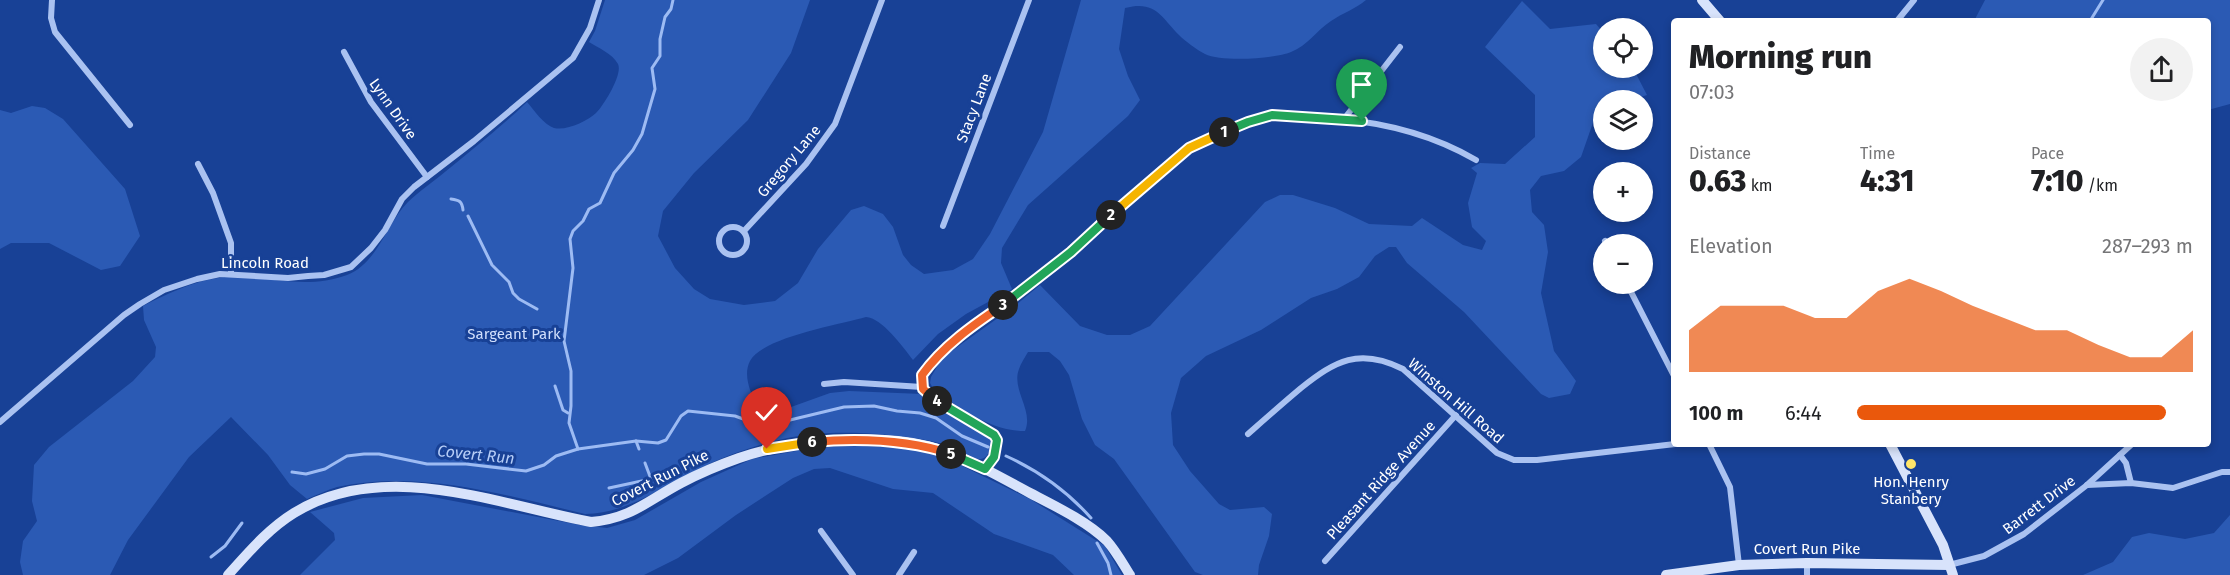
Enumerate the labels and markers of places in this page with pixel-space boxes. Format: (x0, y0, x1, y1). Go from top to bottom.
pin (1336, 59, 1387, 121)
pin: 1 (1209, 117, 1239, 147)
pin: 2 (1096, 200, 1126, 230)
pin: 3 (988, 290, 1018, 320)
pin: 4 (922, 386, 952, 416)
pin (741, 387, 792, 449)
pin: 6 (797, 427, 827, 457)
pin: 5 (936, 439, 966, 469)
marker: Hon. Henry Stanbery (1904, 457, 1918, 471)
place label: Hon. Henry Stanbery (1873, 473, 1949, 508)

